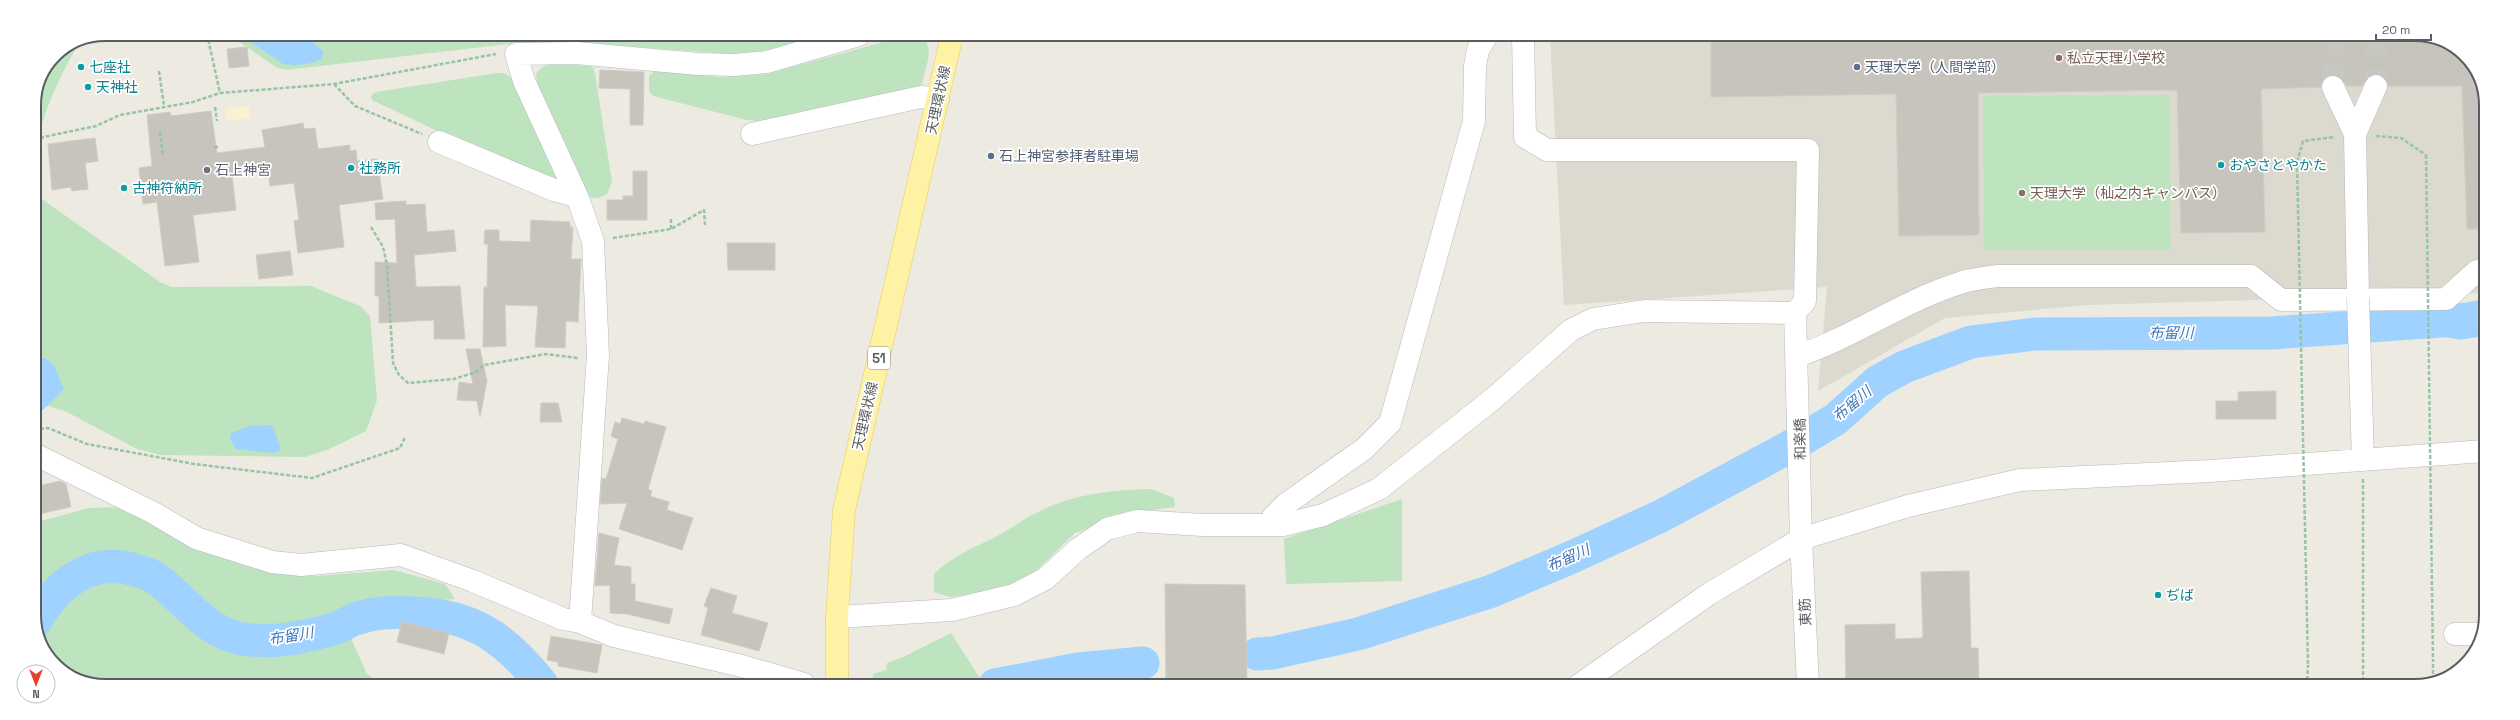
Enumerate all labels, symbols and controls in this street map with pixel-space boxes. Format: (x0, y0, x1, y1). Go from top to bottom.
scale bar (2376, 16, 2431, 42)
text: 20 m (2382, 22, 2410, 38)
place label: 私立天理小学校 (2067, 49, 2165, 67)
marker: 私立天理小学校 (2054, 53, 2064, 63)
place label: 七座社 (89, 58, 131, 76)
place label: 天理大学（人間学部） (1865, 58, 2005, 76)
marker: 七座社 (76, 62, 86, 72)
marker: 天理大学（人間学部） (1852, 62, 1862, 72)
street label: 天理環状線 (922, 64, 954, 136)
place label: 天神社 (96, 78, 138, 96)
marker: 天神社 (83, 82, 93, 92)
place label: 石上神宮参拝者駐車場 (999, 147, 1139, 165)
marker: 石上神宮参拝者駐車場 (986, 151, 996, 161)
place label: おやさとやかた (2229, 156, 2327, 174)
place label: 社務所 (359, 159, 401, 177)
marker: おやさとやかた (2216, 160, 2226, 170)
place label: 石上神宮 (215, 161, 271, 179)
marker: 社務所 (346, 163, 356, 173)
marker: 石上神宮 (202, 165, 212, 175)
place label: 古神符納所 (132, 179, 202, 197)
marker: 古神符納所 (119, 183, 129, 193)
place label: 天理大学（杣之内キャンパス） (2030, 184, 2226, 202)
marker: 天理大学（杣之内キャンパス） (2017, 188, 2027, 198)
water label: 布留川 (2148, 323, 2195, 342)
road number: 51 (868, 347, 890, 369)
street label: 天理環状線 (848, 380, 882, 452)
water label: 布留川 (1828, 381, 1877, 425)
street label: 和楽橋 (1791, 418, 1809, 460)
water label: 布留川 (1543, 539, 1594, 575)
place label: ぢば (2166, 586, 2194, 604)
marker: ぢば (2153, 590, 2163, 600)
street label: 東筋 (1795, 598, 1815, 626)
water label: 布留川 (267, 622, 317, 648)
north arrow (16, 664, 56, 704)
text: N (32, 687, 40, 701)

